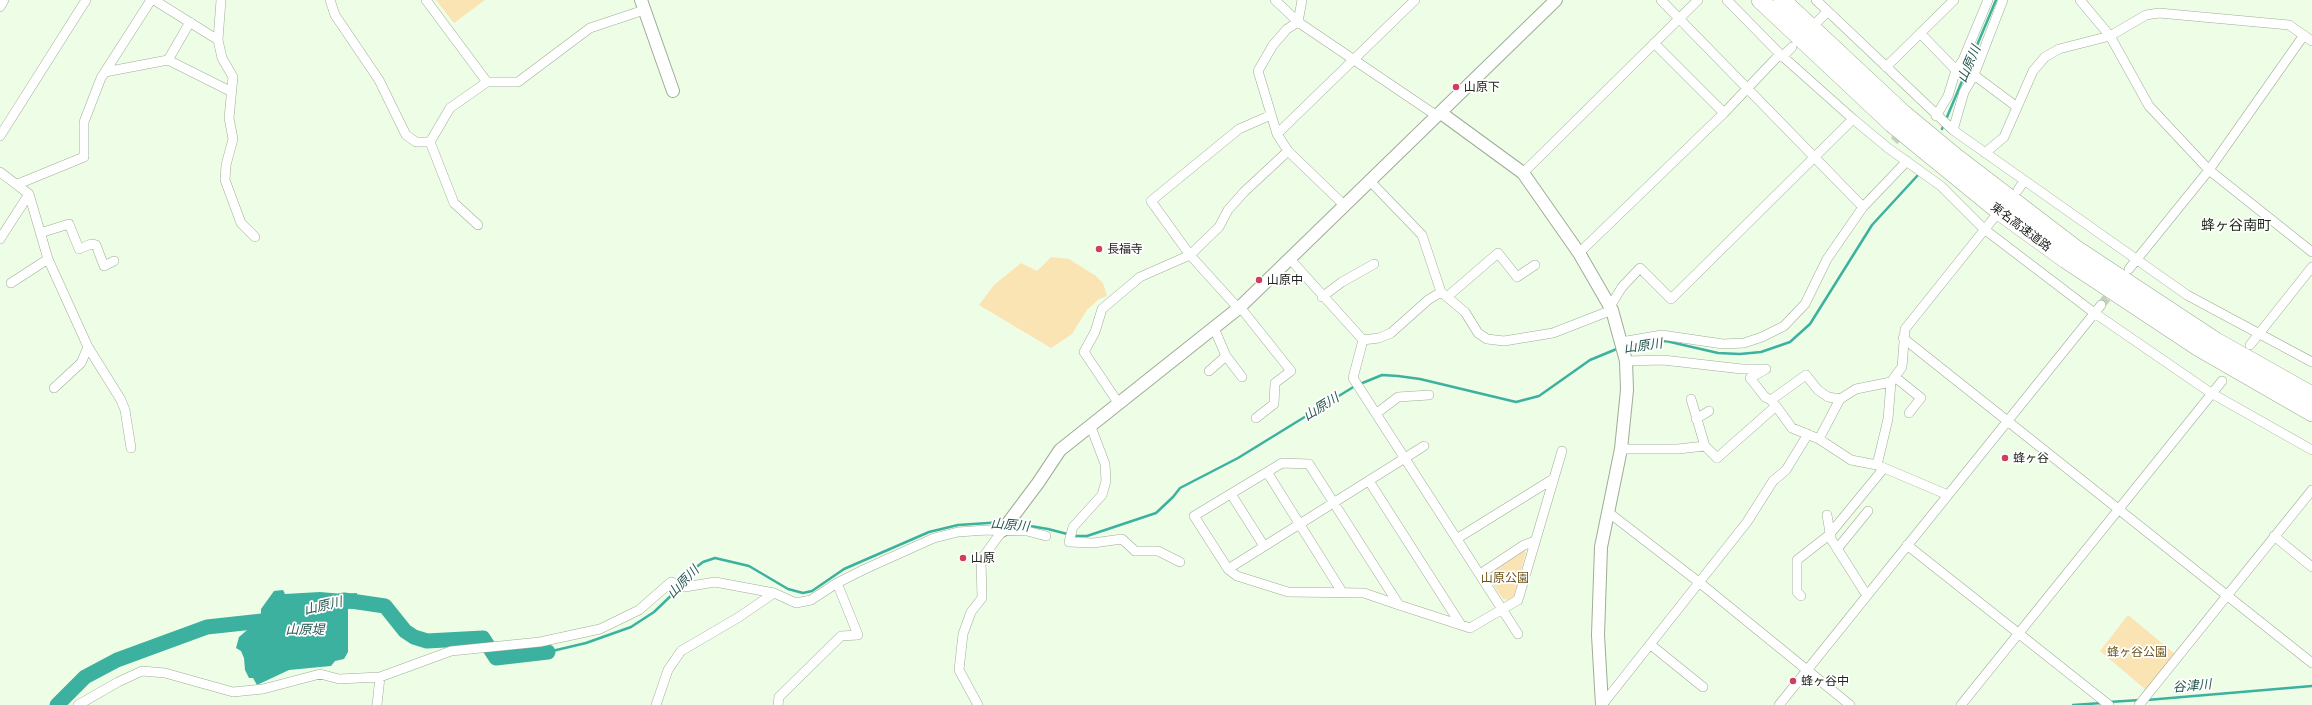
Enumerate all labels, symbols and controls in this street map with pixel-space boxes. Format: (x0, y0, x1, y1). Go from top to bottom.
water label: 山原川 (1954, 43, 1984, 85)
place label: 山原下 (1464, 80, 1500, 94)
marker: 山原下 (1451, 82, 1461, 92)
street label: 東名高速道路 (1988, 200, 2054, 254)
district label: 蜂ヶ谷南町 (2201, 217, 2271, 233)
place label: 長福寺 (1107, 242, 1143, 256)
marker: 長福寺 (1094, 244, 1104, 254)
place label: 山原中 (1267, 273, 1303, 287)
marker: 山原中 (1254, 275, 1264, 285)
water label: 山原川 (1623, 336, 1663, 356)
water label: 山原川 (1300, 390, 1342, 424)
place label: 蜂ヶ谷 (2013, 451, 2049, 465)
marker: 蜂ヶ谷 (2000, 453, 2010, 463)
water label: 山原川 (990, 516, 1030, 534)
place label: 山原 (971, 551, 995, 565)
marker: 山原 (958, 553, 968, 563)
water label: 山原川 (664, 563, 702, 601)
park label: 山原公園 (1481, 571, 1529, 585)
water label: 山原川 (302, 594, 344, 618)
water label: 山原堤 (286, 622, 324, 638)
park label: 蜂ヶ谷公園 (2107, 645, 2167, 659)
place label: 蜂ヶ谷中 (1801, 674, 1849, 688)
marker: 蜂ヶ谷中 (1788, 676, 1798, 686)
water label: 谷津川 (2172, 677, 2212, 695)

